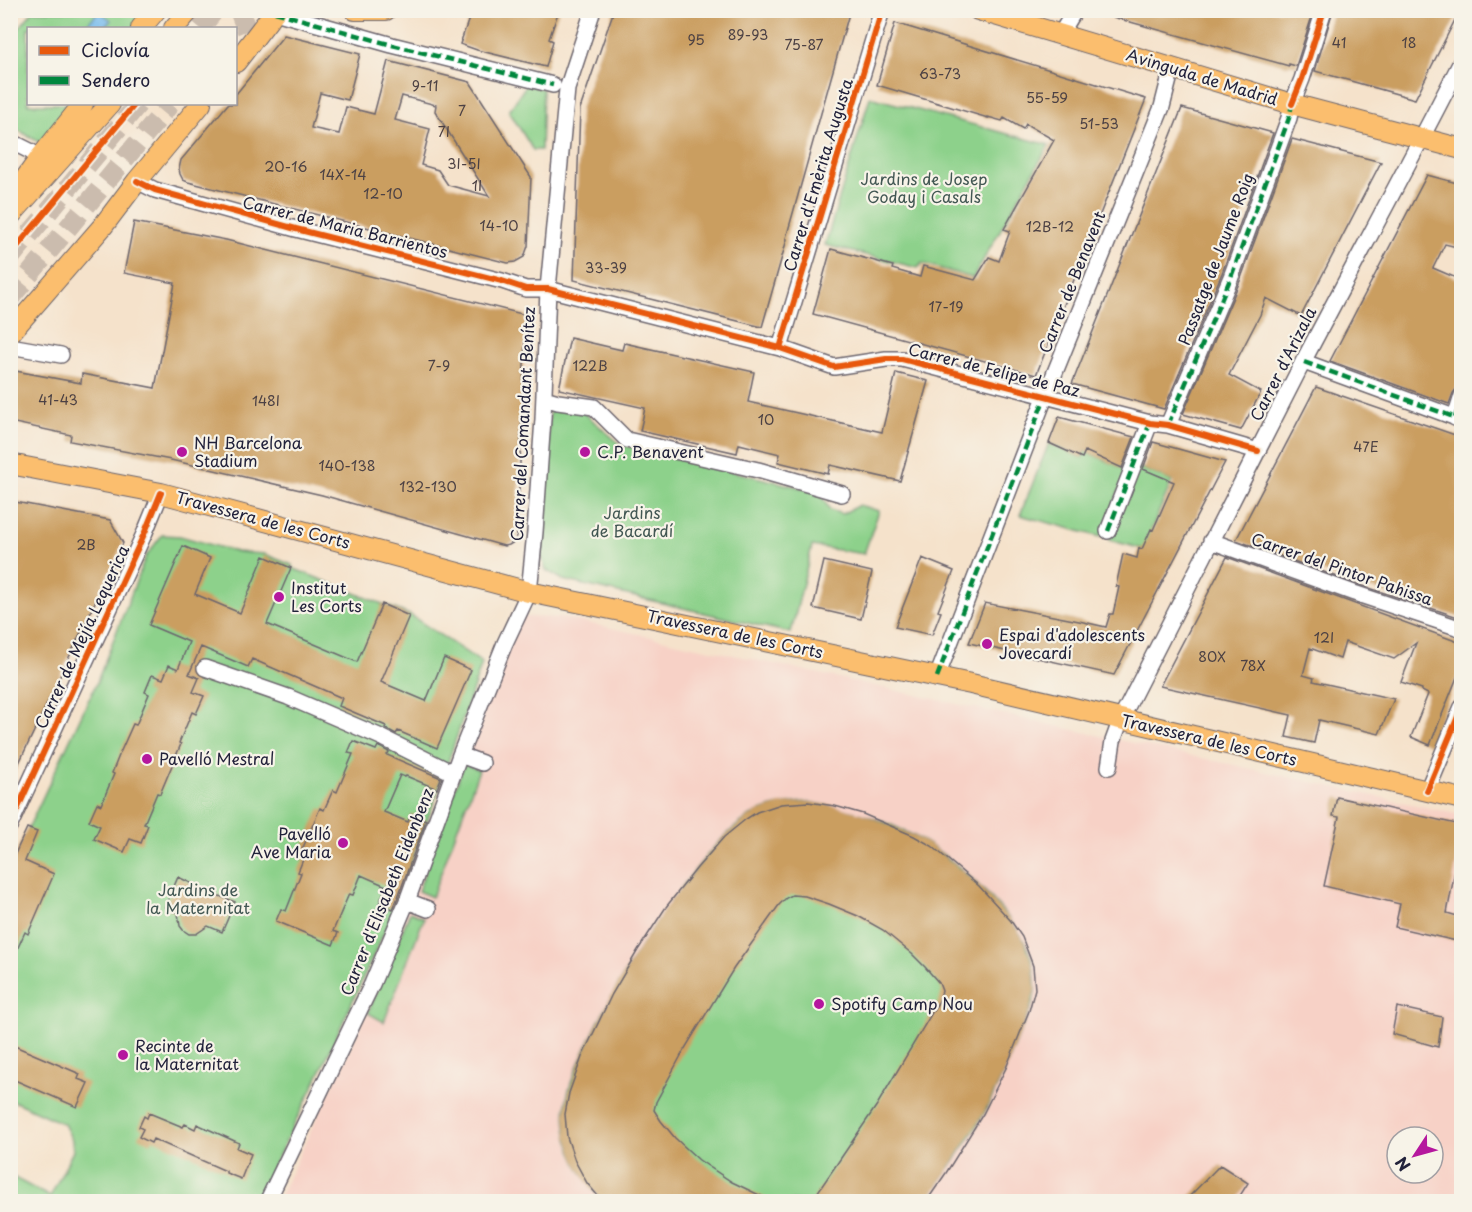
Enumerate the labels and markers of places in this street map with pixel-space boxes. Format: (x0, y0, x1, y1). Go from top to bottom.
place label: NH Barcelona Stadium (194, 430, 303, 472)
place label: C.P. Benavent (597, 439, 704, 463)
marker: NH Barcelona Stadium (175, 445, 189, 459)
marker: C.P. Benavent (578, 445, 592, 459)
place label: Institut Les Corts (291, 575, 362, 617)
marker: Institut Les Corts (272, 590, 286, 604)
place label: Espai d'adolescents Jovecardí (999, 622, 1145, 664)
marker: Espai d'adolescents Jovecardí (980, 637, 994, 651)
place label: Pavelló Mestral (159, 746, 274, 770)
marker: Pavelló Mestral (140, 752, 154, 766)
place label: Pavelló Ave Maria (251, 821, 331, 863)
marker: Pavelló Ave Maria (336, 836, 350, 850)
place label: Spotify Camp Nou (831, 991, 973, 1015)
marker: Spotify Camp Nou (812, 997, 826, 1011)
place label: Recinte de la Maternitat (135, 1033, 239, 1075)
marker: Recinte de la Maternitat (116, 1048, 130, 1062)

